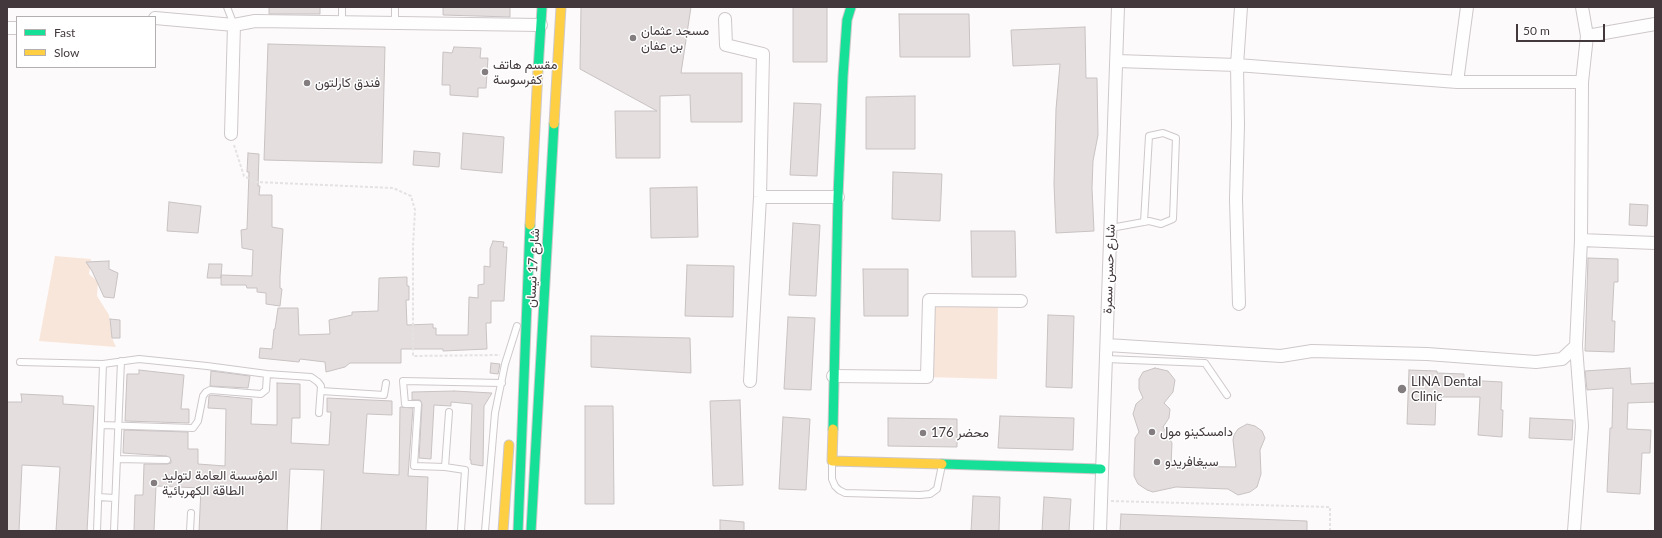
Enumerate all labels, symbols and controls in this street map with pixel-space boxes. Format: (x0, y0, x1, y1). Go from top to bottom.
legend (16, 16, 156, 68)
scale bar (1518, 16, 1607, 42)
place label: مسجد عثمان بن عفان (641, 23, 709, 54)
text: 50 m (1523, 23, 1550, 38)
text: Fast (54, 25, 75, 40)
marker: مسجد عثمان بن عفان (628, 33, 638, 43)
text: Slow (54, 45, 79, 60)
place label: مقسم هاتف كفرسوسة (493, 57, 557, 88)
marker: مقسم هاتف كفرسوسة (480, 67, 490, 77)
place label: فندق كارلتون (315, 75, 380, 91)
marker: فندق كارلتون (302, 78, 312, 88)
street label: شارع حسن سمرة (1100, 224, 1118, 314)
street label: شارع 17 نيسان (523, 228, 543, 308)
place label: LINA Dental Clinic (1411, 374, 1481, 405)
marker: LINA Dental Clinic (1396, 383, 1408, 395)
place label: دامسكينو مول (1160, 424, 1233, 440)
place label: محضر 176 (931, 425, 989, 441)
marker: دامسكينو مول (1147, 427, 1157, 437)
marker: محضر 176 (918, 428, 928, 438)
place label: سيغافريدو (1165, 454, 1219, 470)
marker: سيغافريدو (1152, 457, 1162, 467)
place label: المؤسسة العامة لتوليد الطاقة الكهربائية (162, 468, 277, 499)
marker: المؤسسة العامة لتوليد الطاقة الكهربائية (149, 478, 159, 488)

